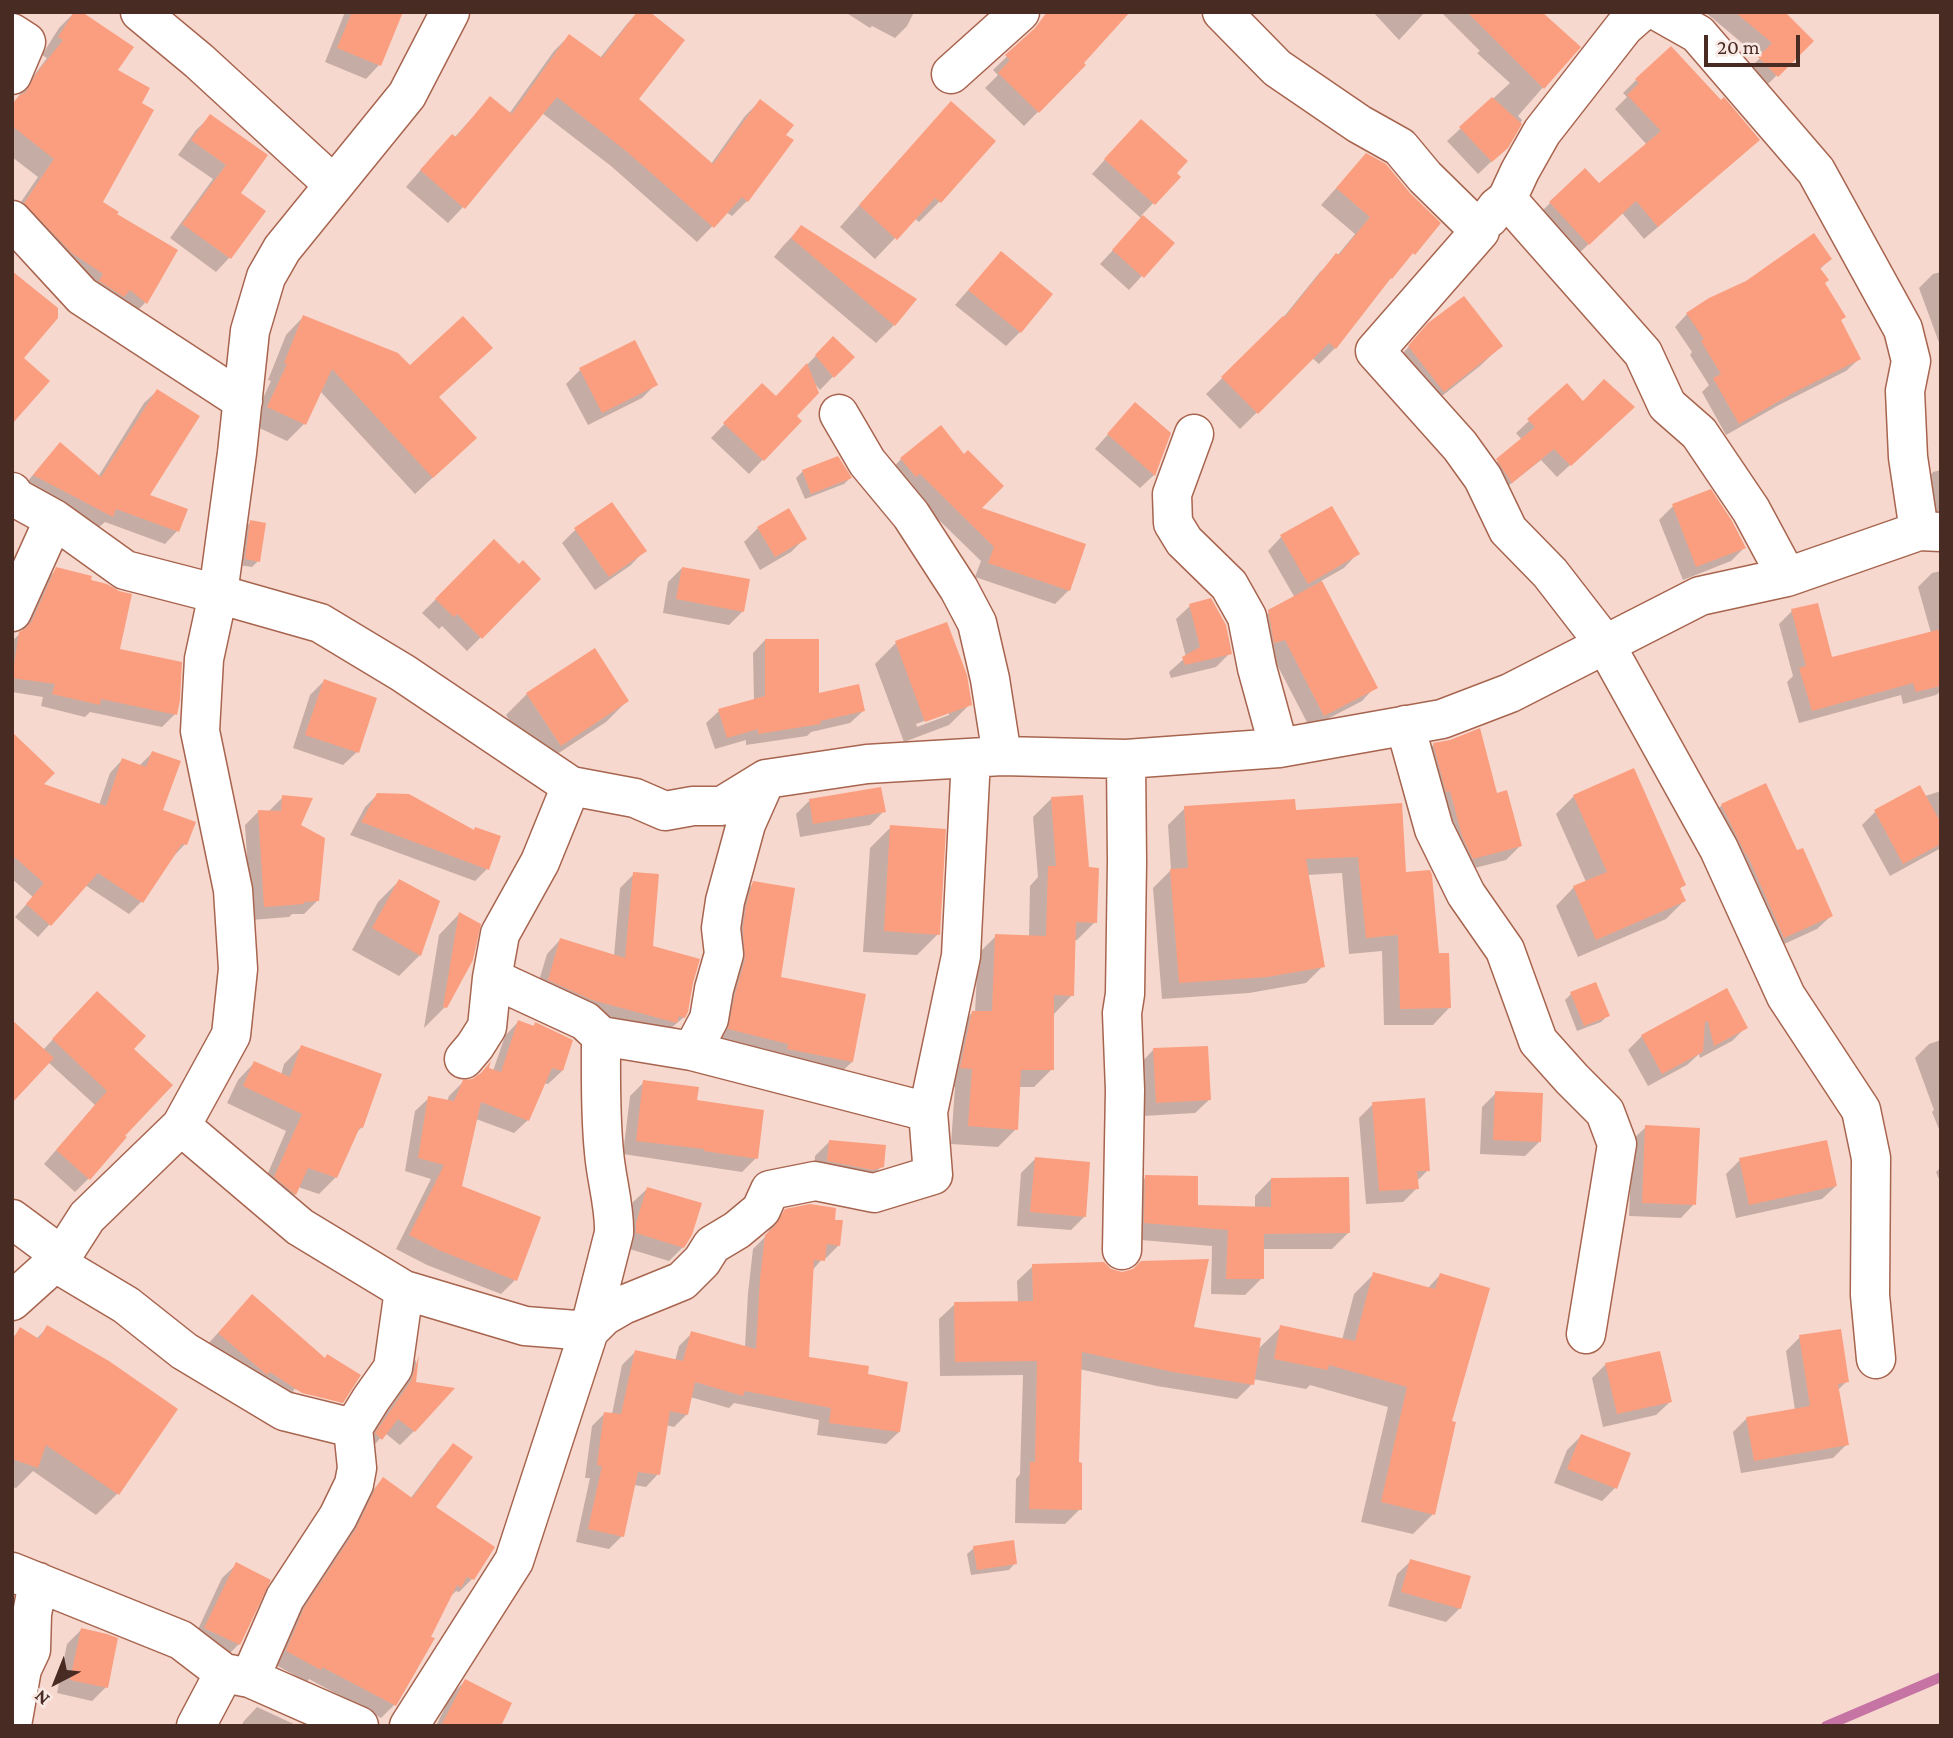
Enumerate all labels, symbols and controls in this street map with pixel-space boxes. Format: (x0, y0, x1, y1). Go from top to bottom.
scale bar (1708, 21, 1804, 65)
text: 20 m (1717, 35, 1760, 59)
north arrow (21, 1647, 91, 1717)
text: N (30, 1686, 53, 1710)

